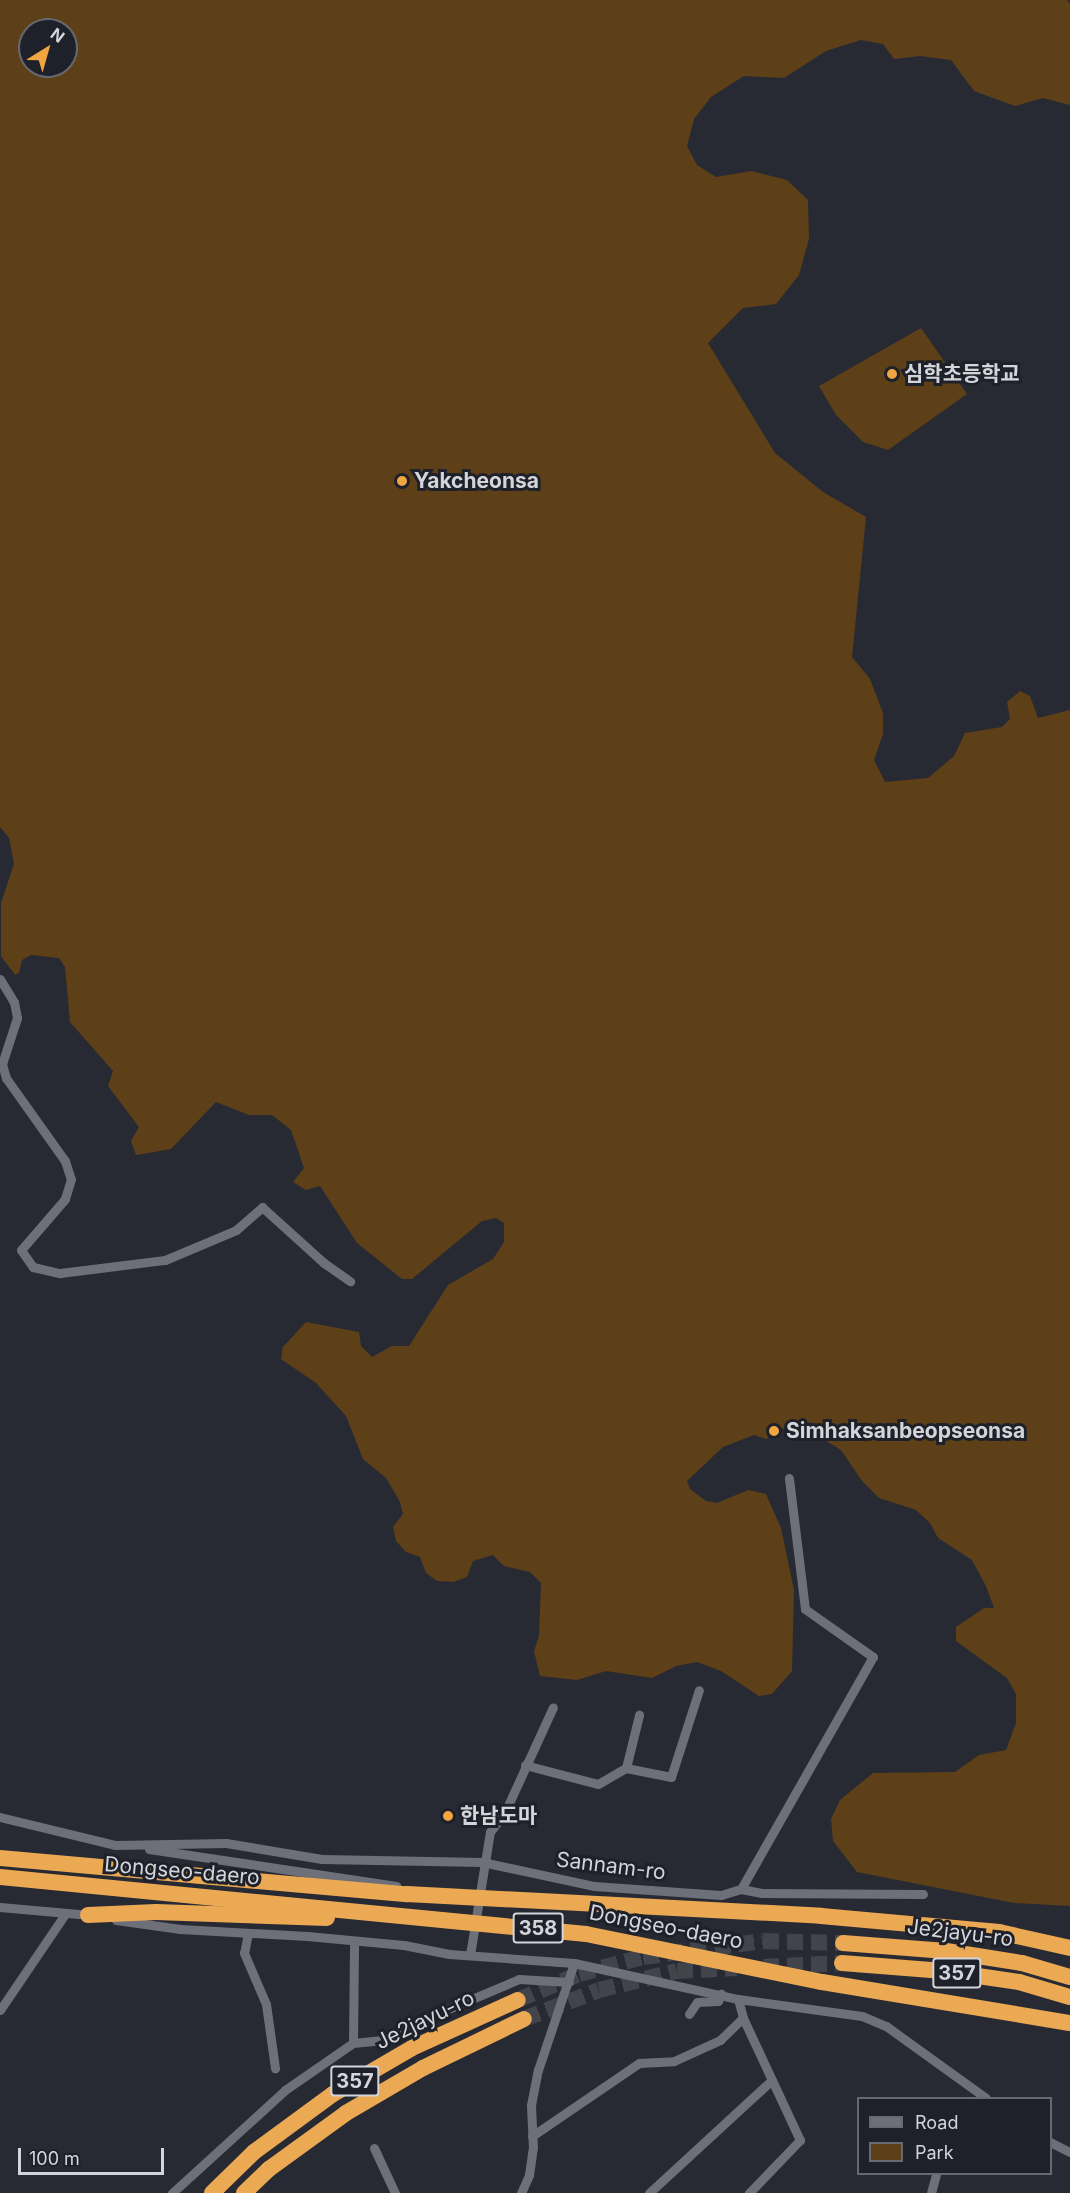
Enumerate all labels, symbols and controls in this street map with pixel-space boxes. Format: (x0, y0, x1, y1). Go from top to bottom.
north arrow (18, 18, 78, 78)
text: N (47, 24, 69, 47)
place label: 심학초등학교 (904, 361, 1020, 387)
marker: 심학초등학교 (885, 367, 899, 381)
place label: Yakcheonsa (414, 468, 539, 494)
marker: Yakcheonsa (395, 474, 409, 488)
place label: Simhaksanbeopseonsa (786, 1418, 1025, 1444)
marker: Simhaksanbeopseonsa (767, 1424, 781, 1438)
place label: 한남도마 (460, 1803, 537, 1829)
marker: 한남도마 (441, 1809, 455, 1823)
street label: Sannam-ro (555, 1847, 667, 1885)
street label: Dongseo-daero (103, 1852, 261, 1890)
street label: Dongseo-daero (587, 1900, 745, 1954)
road number: 358 (512, 1911, 564, 1945)
street label: Je2jayu-ro (905, 1914, 1015, 1952)
road number: 357 (932, 1956, 982, 1990)
street label: Je2jayu-ro (371, 1985, 479, 2055)
road number: 357 (330, 2064, 380, 2098)
legend (857, 2097, 1052, 2175)
text: Road (915, 2112, 958, 2133)
scale bar (21, 2136, 166, 2174)
text: Park (915, 2142, 954, 2163)
text: 100 m (29, 2148, 80, 2169)

